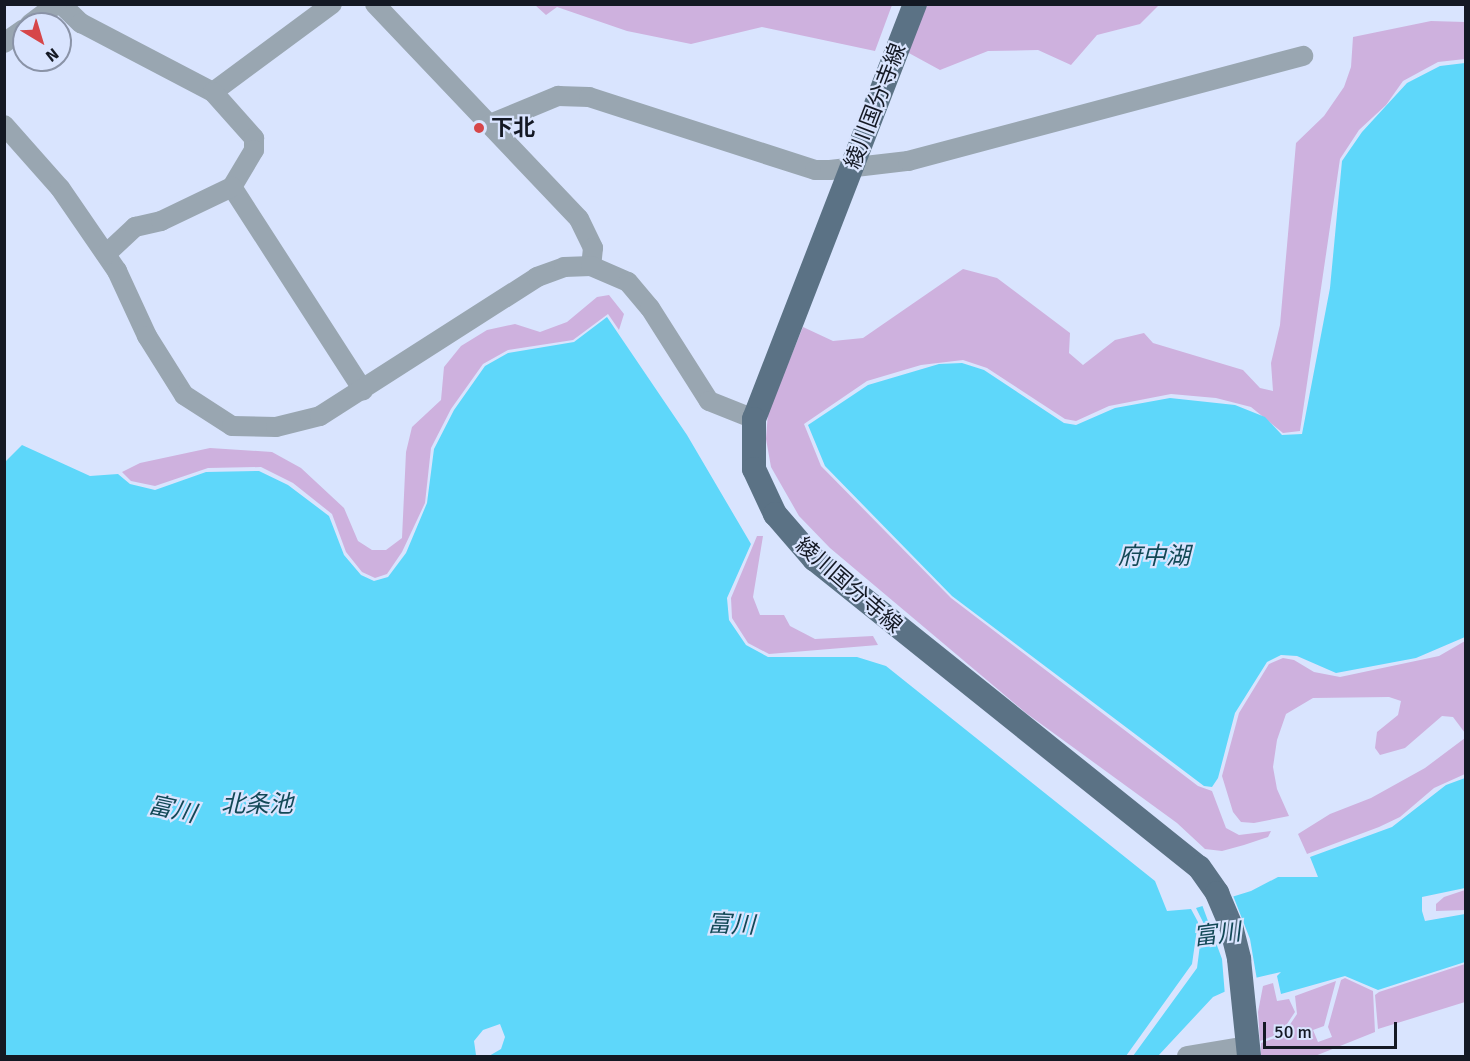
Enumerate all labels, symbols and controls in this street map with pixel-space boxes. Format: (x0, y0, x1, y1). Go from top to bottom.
north arrow (12, 12, 72, 72)
street label: 綾川国分寺線 (839, 40, 911, 172)
text: N (41, 43, 62, 66)
place label: 下北 (491, 115, 535, 141)
marker: 下北 (472, 121, 486, 135)
street label: 綾川国分寺線 (791, 532, 907, 638)
water label: 府中湖 (1118, 543, 1190, 571)
water label: 富川 (146, 791, 198, 829)
water label: 北条池 (221, 791, 293, 819)
water label: 富川 (707, 910, 755, 940)
water label: 富川 (1191, 918, 1243, 952)
scale bar (1266, 1010, 1400, 1048)
text: 50 m (1274, 1021, 1312, 1043)

